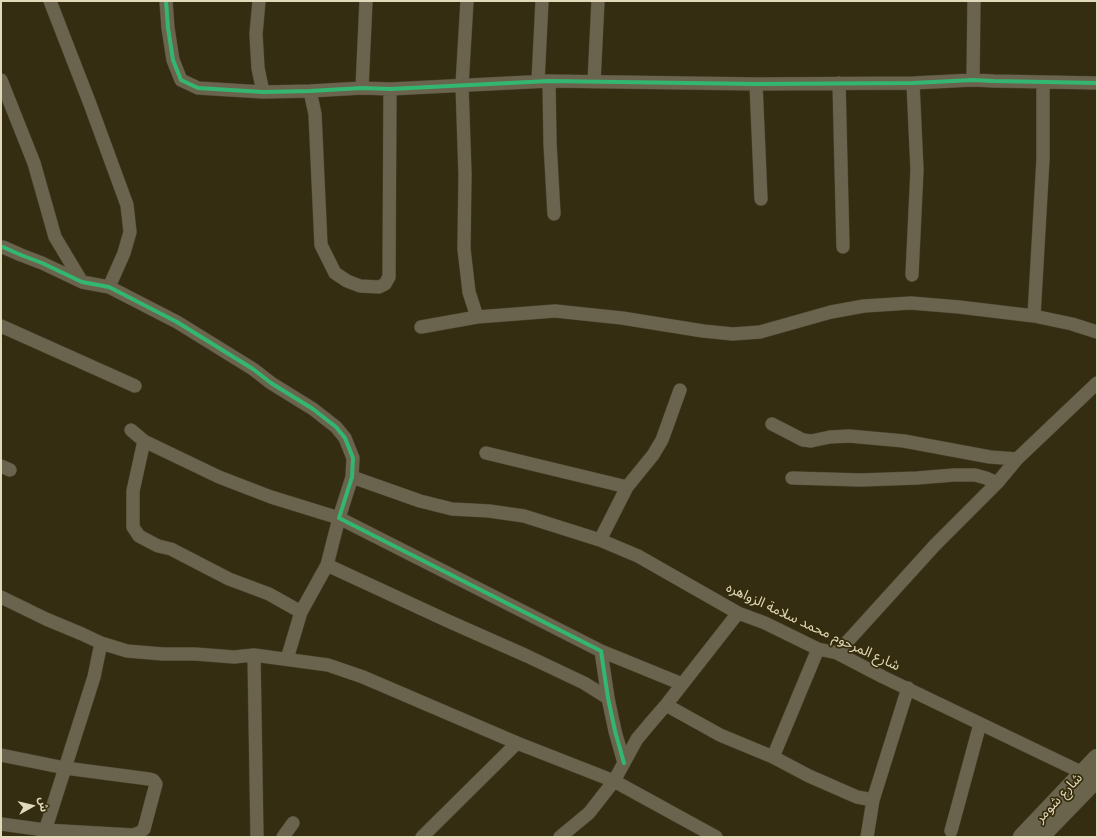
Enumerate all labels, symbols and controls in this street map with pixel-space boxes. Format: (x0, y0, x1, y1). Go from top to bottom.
street label: شارع المرحوم محمد سلامة الزواهره (723, 579, 903, 675)
street label: شارع شومر (1032, 770, 1086, 826)
north arrow (12, 786, 52, 826)
text: ش (36, 796, 52, 813)

